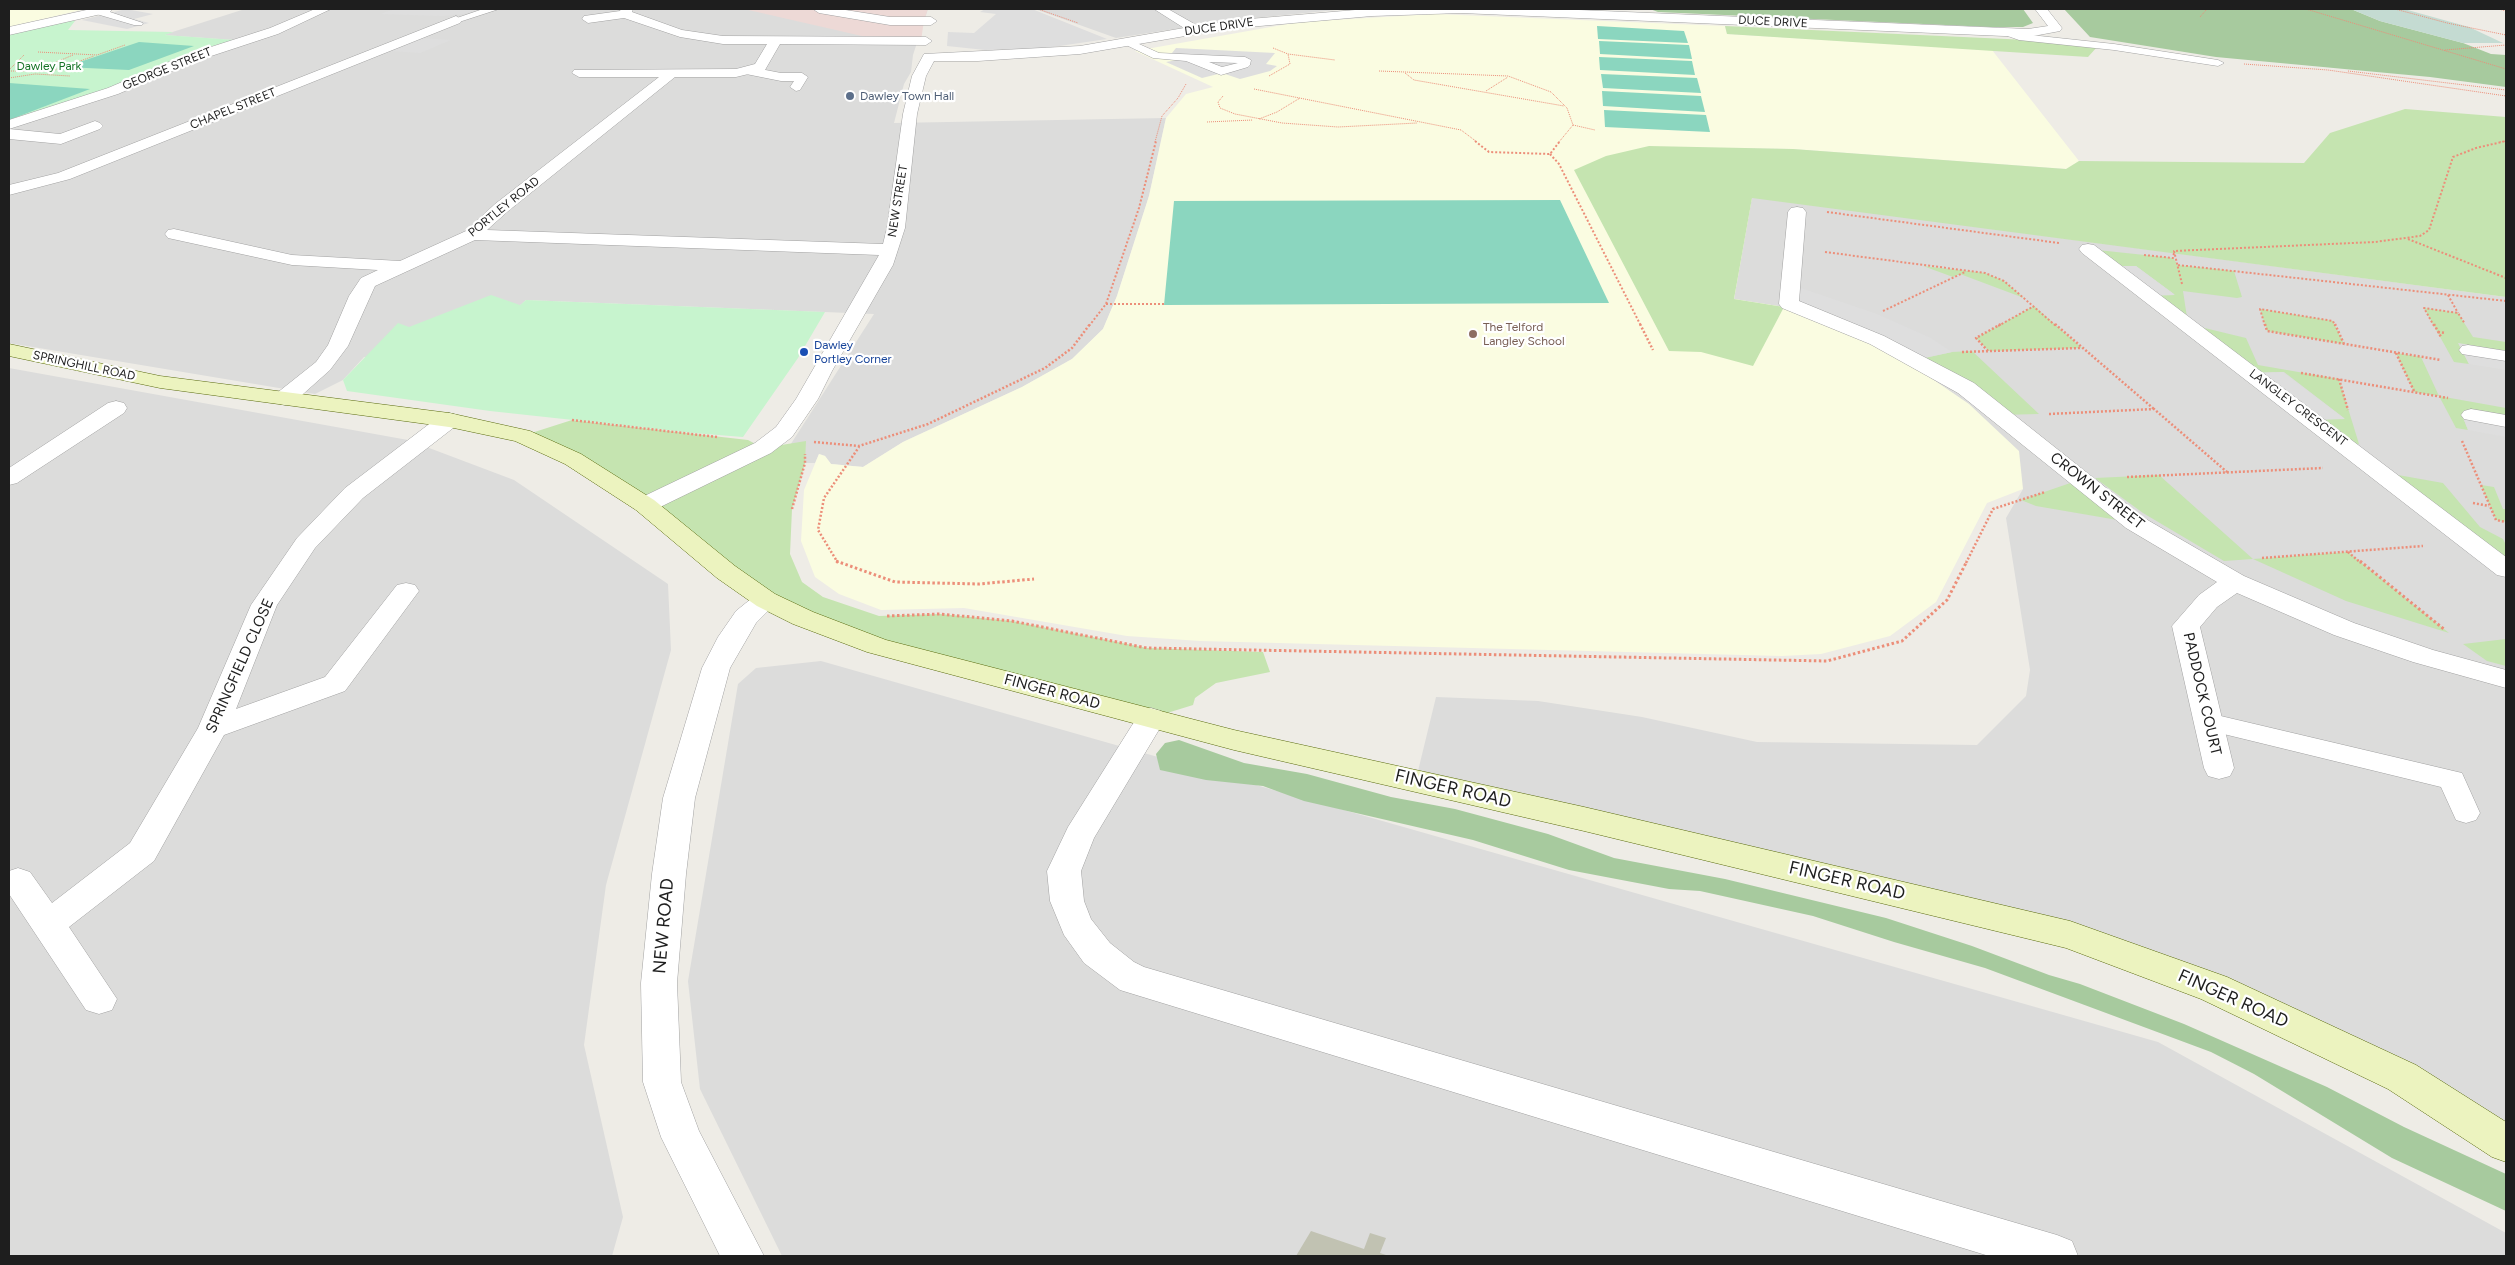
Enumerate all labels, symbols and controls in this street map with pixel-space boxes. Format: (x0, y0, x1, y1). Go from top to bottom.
street label: DUCE DRIVE (1738, 13, 1808, 31)
street label: DUCE DRIVE (1183, 15, 1255, 39)
street label: GEORGE STREET (120, 45, 214, 93)
park label: Dawley Park (17, 59, 81, 73)
street label: CHAPEL STREET (188, 85, 278, 133)
place label: Dawley Town Hall (860, 89, 954, 103)
marker: Dawley Town Hall (844, 90, 856, 102)
street label: NEW STREET (885, 164, 911, 238)
street label: PORTLEY ROAD (466, 174, 542, 240)
place label: The Telford Langley School (1483, 320, 1565, 348)
marker: The Telford Langley School (1467, 328, 1479, 340)
place label: Dawley Portley Corner (814, 338, 892, 366)
marker: Dawley Portley Corner (798, 346, 810, 358)
street label: SPRINGHILL ROAD (31, 348, 137, 384)
street label: LANGLEY CRESCENT (2246, 367, 2350, 449)
street label: CROWN STREET (2046, 449, 2148, 533)
street label: SPRINGFIELD CLOSE (202, 596, 278, 736)
street label: PADDOCK COURT (2179, 631, 2225, 757)
street label: FINGER ROAD (1002, 671, 1102, 713)
street label: FINGER ROAD (1393, 765, 1513, 813)
street label: FINGER ROAD (1787, 857, 1907, 905)
street label: NEW ROAD (649, 877, 679, 975)
street label: FINGER ROAD (2175, 965, 2291, 1033)

